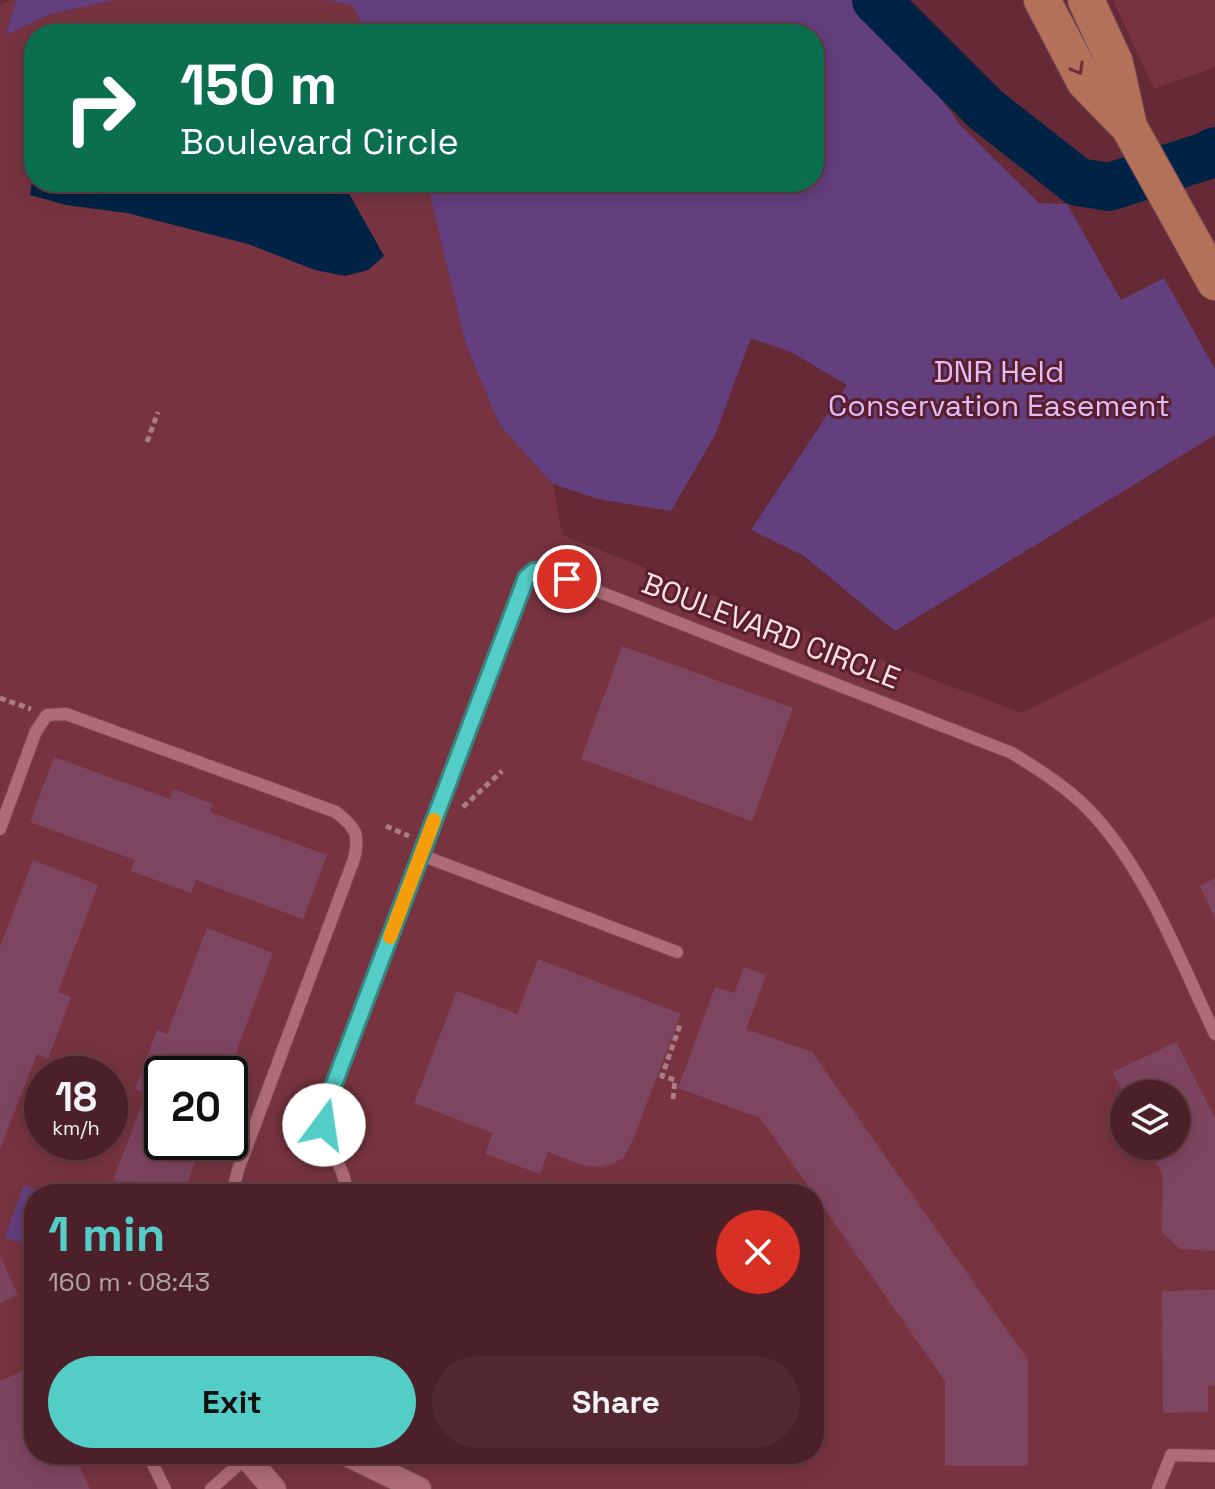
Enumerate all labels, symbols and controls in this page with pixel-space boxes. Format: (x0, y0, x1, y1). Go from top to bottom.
text: 150 m (180, 49, 337, 120)
icon: right (48, 56, 152, 160)
one-way arrow (1068, 60, 1084, 75)
text: Boulevard Circle (180, 119, 459, 165)
park label: DNR Held Conservation Easement (828, 352, 1170, 425)
pin (533, 545, 601, 613)
icon: arrive (545, 557, 589, 601)
street label: BOULEVARD CIRCLE (636, 563, 906, 698)
speed limit sign: 20 (144, 1056, 248, 1160)
text: 18 (55, 1072, 97, 1123)
map controls (1110, 1080, 1190, 1160)
button: layers (1110, 1080, 1190, 1160)
position arrow (282, 1083, 366, 1167)
text: km/h (52, 1115, 100, 1141)
text: 1 min (48, 1204, 165, 1265)
button: close (716, 1210, 800, 1294)
text: 160 m · 08:43 (48, 1265, 210, 1299)
button: Exit (48, 1356, 416, 1448)
button: Share (432, 1356, 800, 1448)

